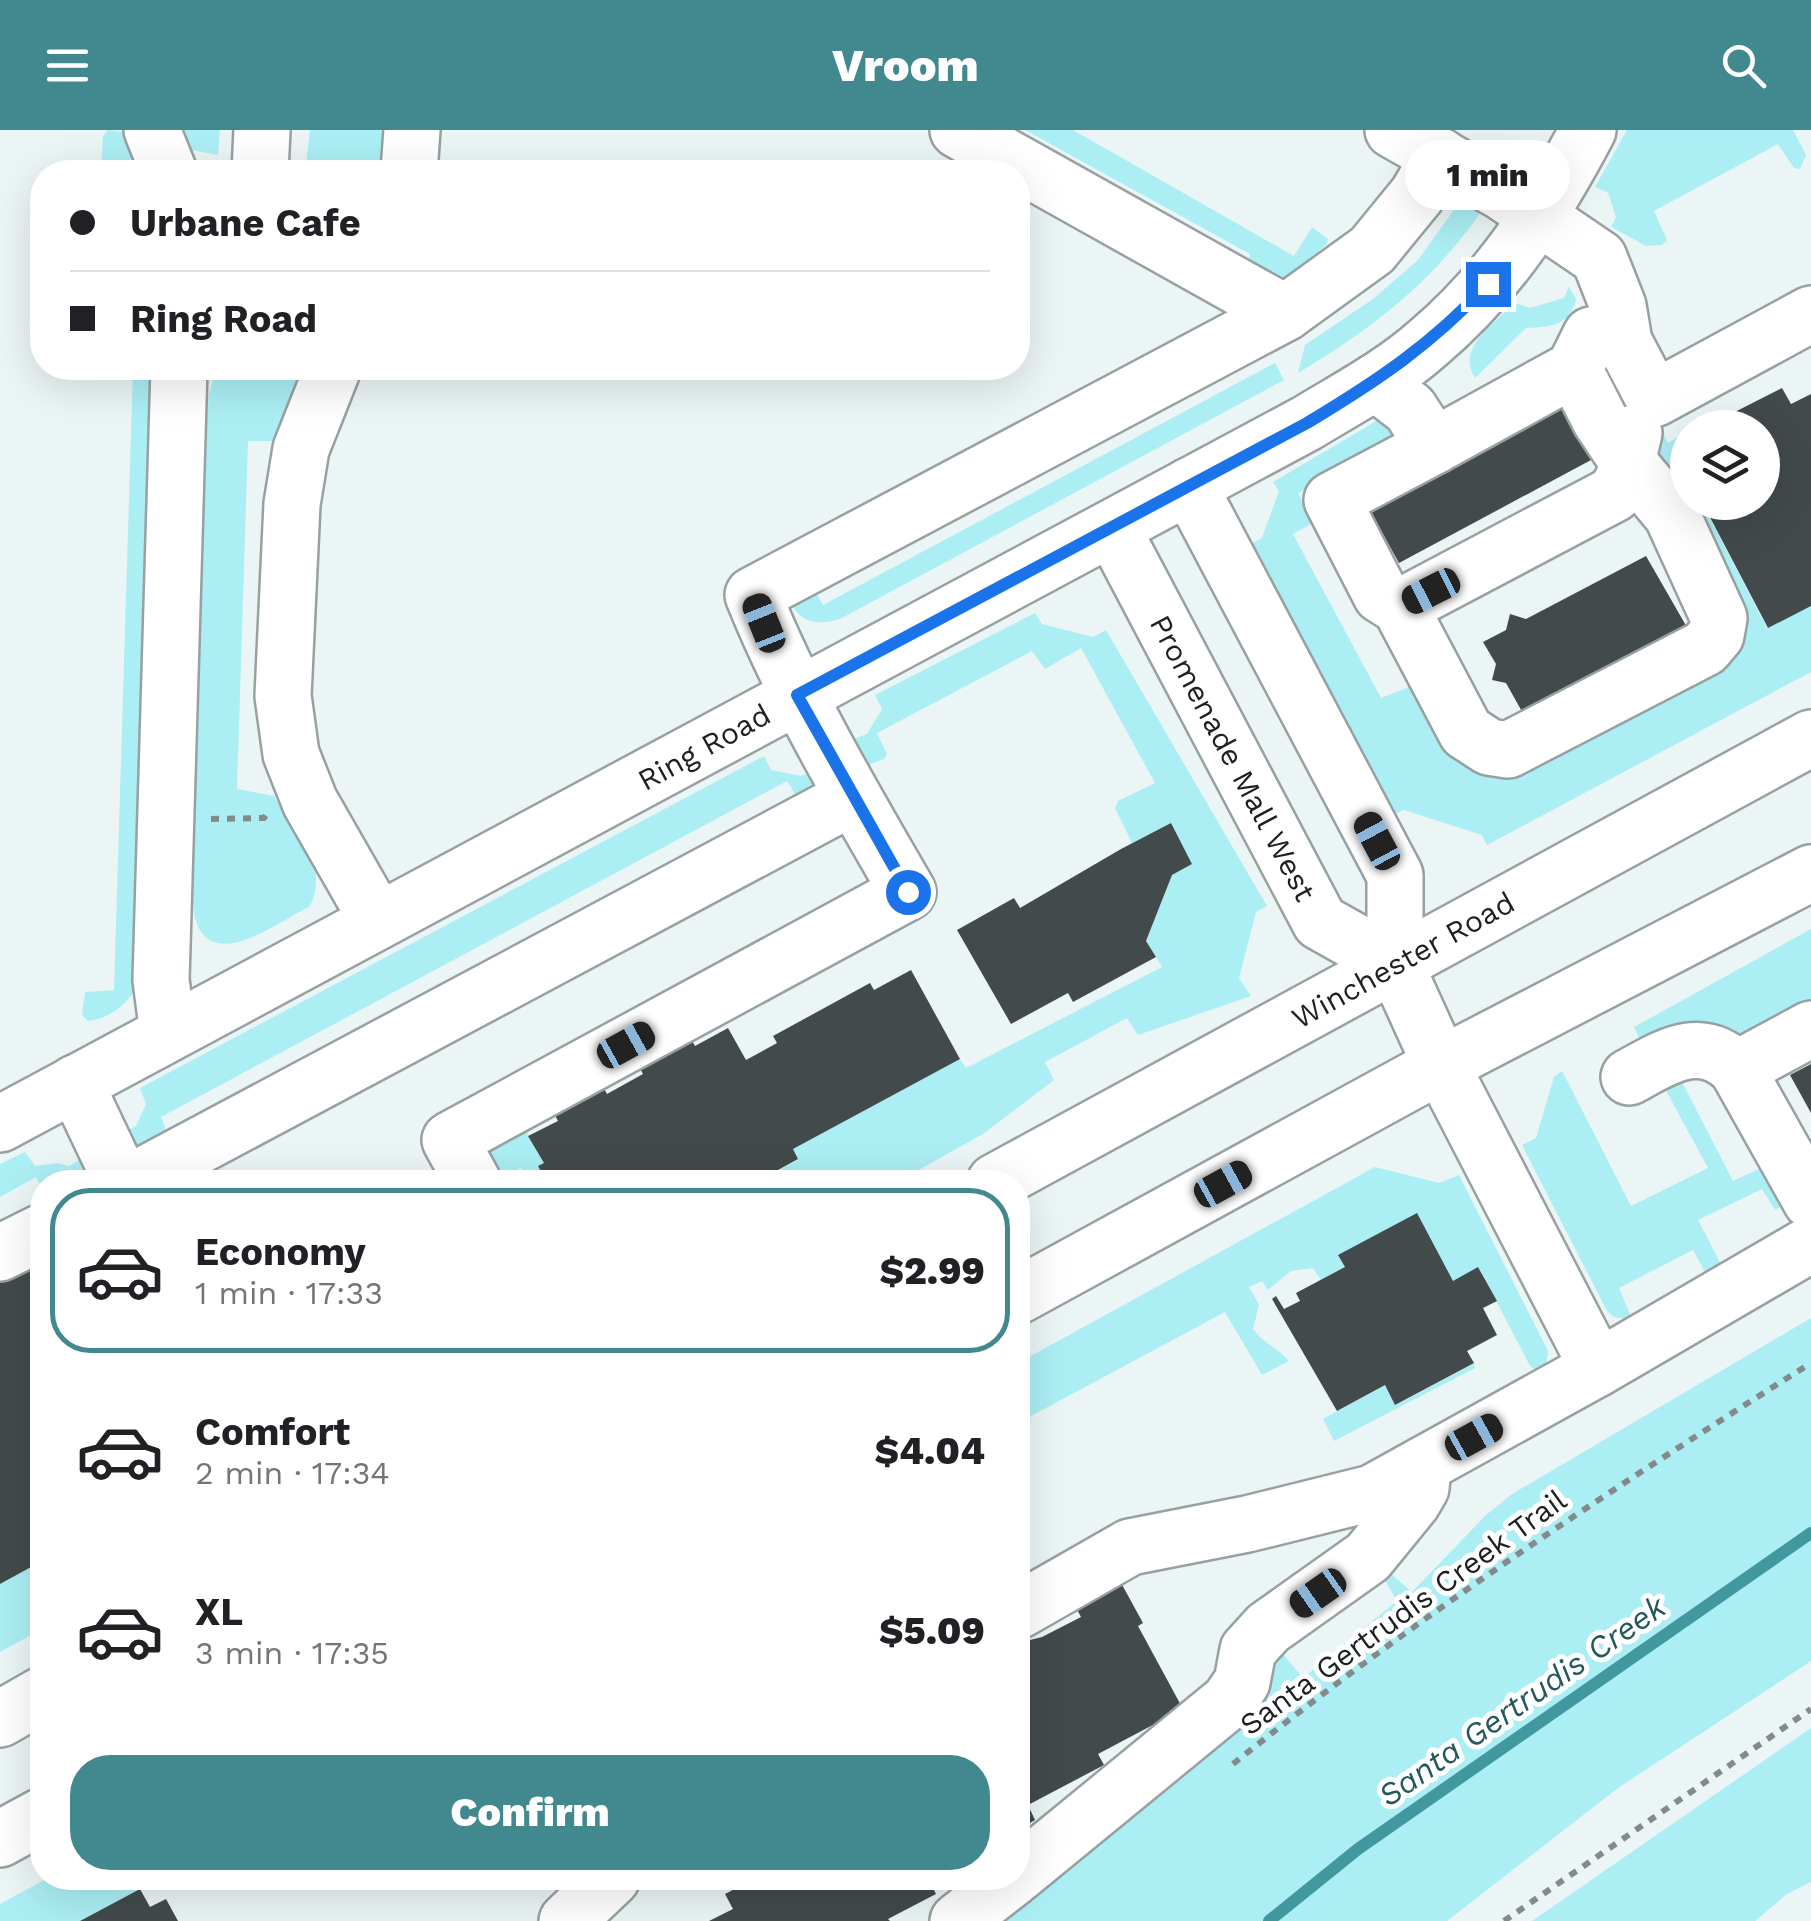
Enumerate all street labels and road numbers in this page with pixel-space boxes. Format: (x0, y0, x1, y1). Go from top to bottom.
street label: Promenade Mall West (1143, 609, 1323, 907)
street label: Ring Road (632, 696, 776, 798)
street label: Winchester Road (1286, 884, 1520, 1036)
street label: Santa Gertrudis Creek Trail (1232, 1481, 1574, 1743)

